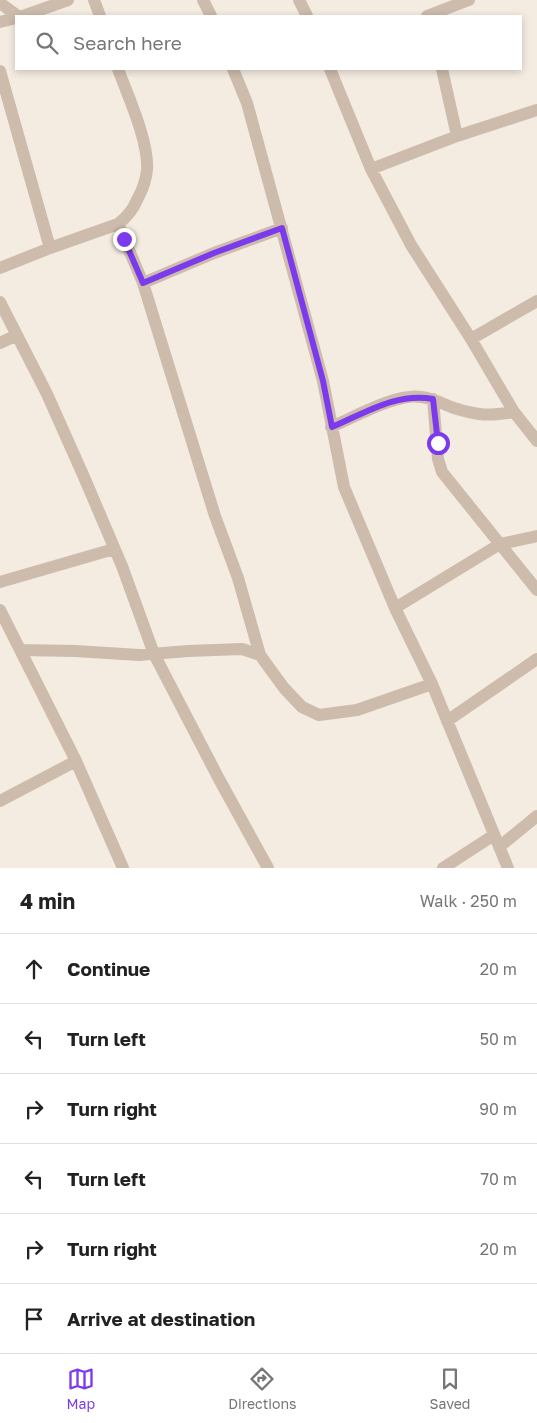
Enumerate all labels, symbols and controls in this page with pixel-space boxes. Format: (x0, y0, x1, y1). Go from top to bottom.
search box (15, 15, 522, 70)
icon: search (33, 29, 61, 57)
text: Search here (73, 31, 182, 54)
route end (113, 228, 136, 251)
route start (427, 432, 450, 455)
text: 4 min (20, 888, 75, 914)
text: Walk · 250 m (420, 891, 517, 911)
icon: ahead (20, 955, 48, 983)
text: Continue (67, 957, 150, 980)
text: 20 m (480, 959, 517, 979)
icon: left (20, 1025, 48, 1053)
text: Turn left (67, 1027, 146, 1050)
text: 50 m (480, 1029, 517, 1049)
icon: right (20, 1095, 48, 1123)
text: Turn right (67, 1097, 157, 1120)
text: 90 m (479, 1099, 517, 1119)
icon: left (20, 1165, 48, 1193)
text: Turn left (67, 1167, 146, 1190)
text: 70 m (480, 1169, 517, 1189)
icon: right (20, 1235, 48, 1263)
text: Turn right (67, 1237, 157, 1260)
text: 20 m (480, 1239, 517, 1259)
icon: arrive (20, 1305, 48, 1333)
text: Arrive at destination (67, 1307, 255, 1330)
tab: Map (67, 1365, 95, 1412)
tab: Directions (228, 1365, 297, 1412)
tab: Saved (430, 1365, 470, 1412)

